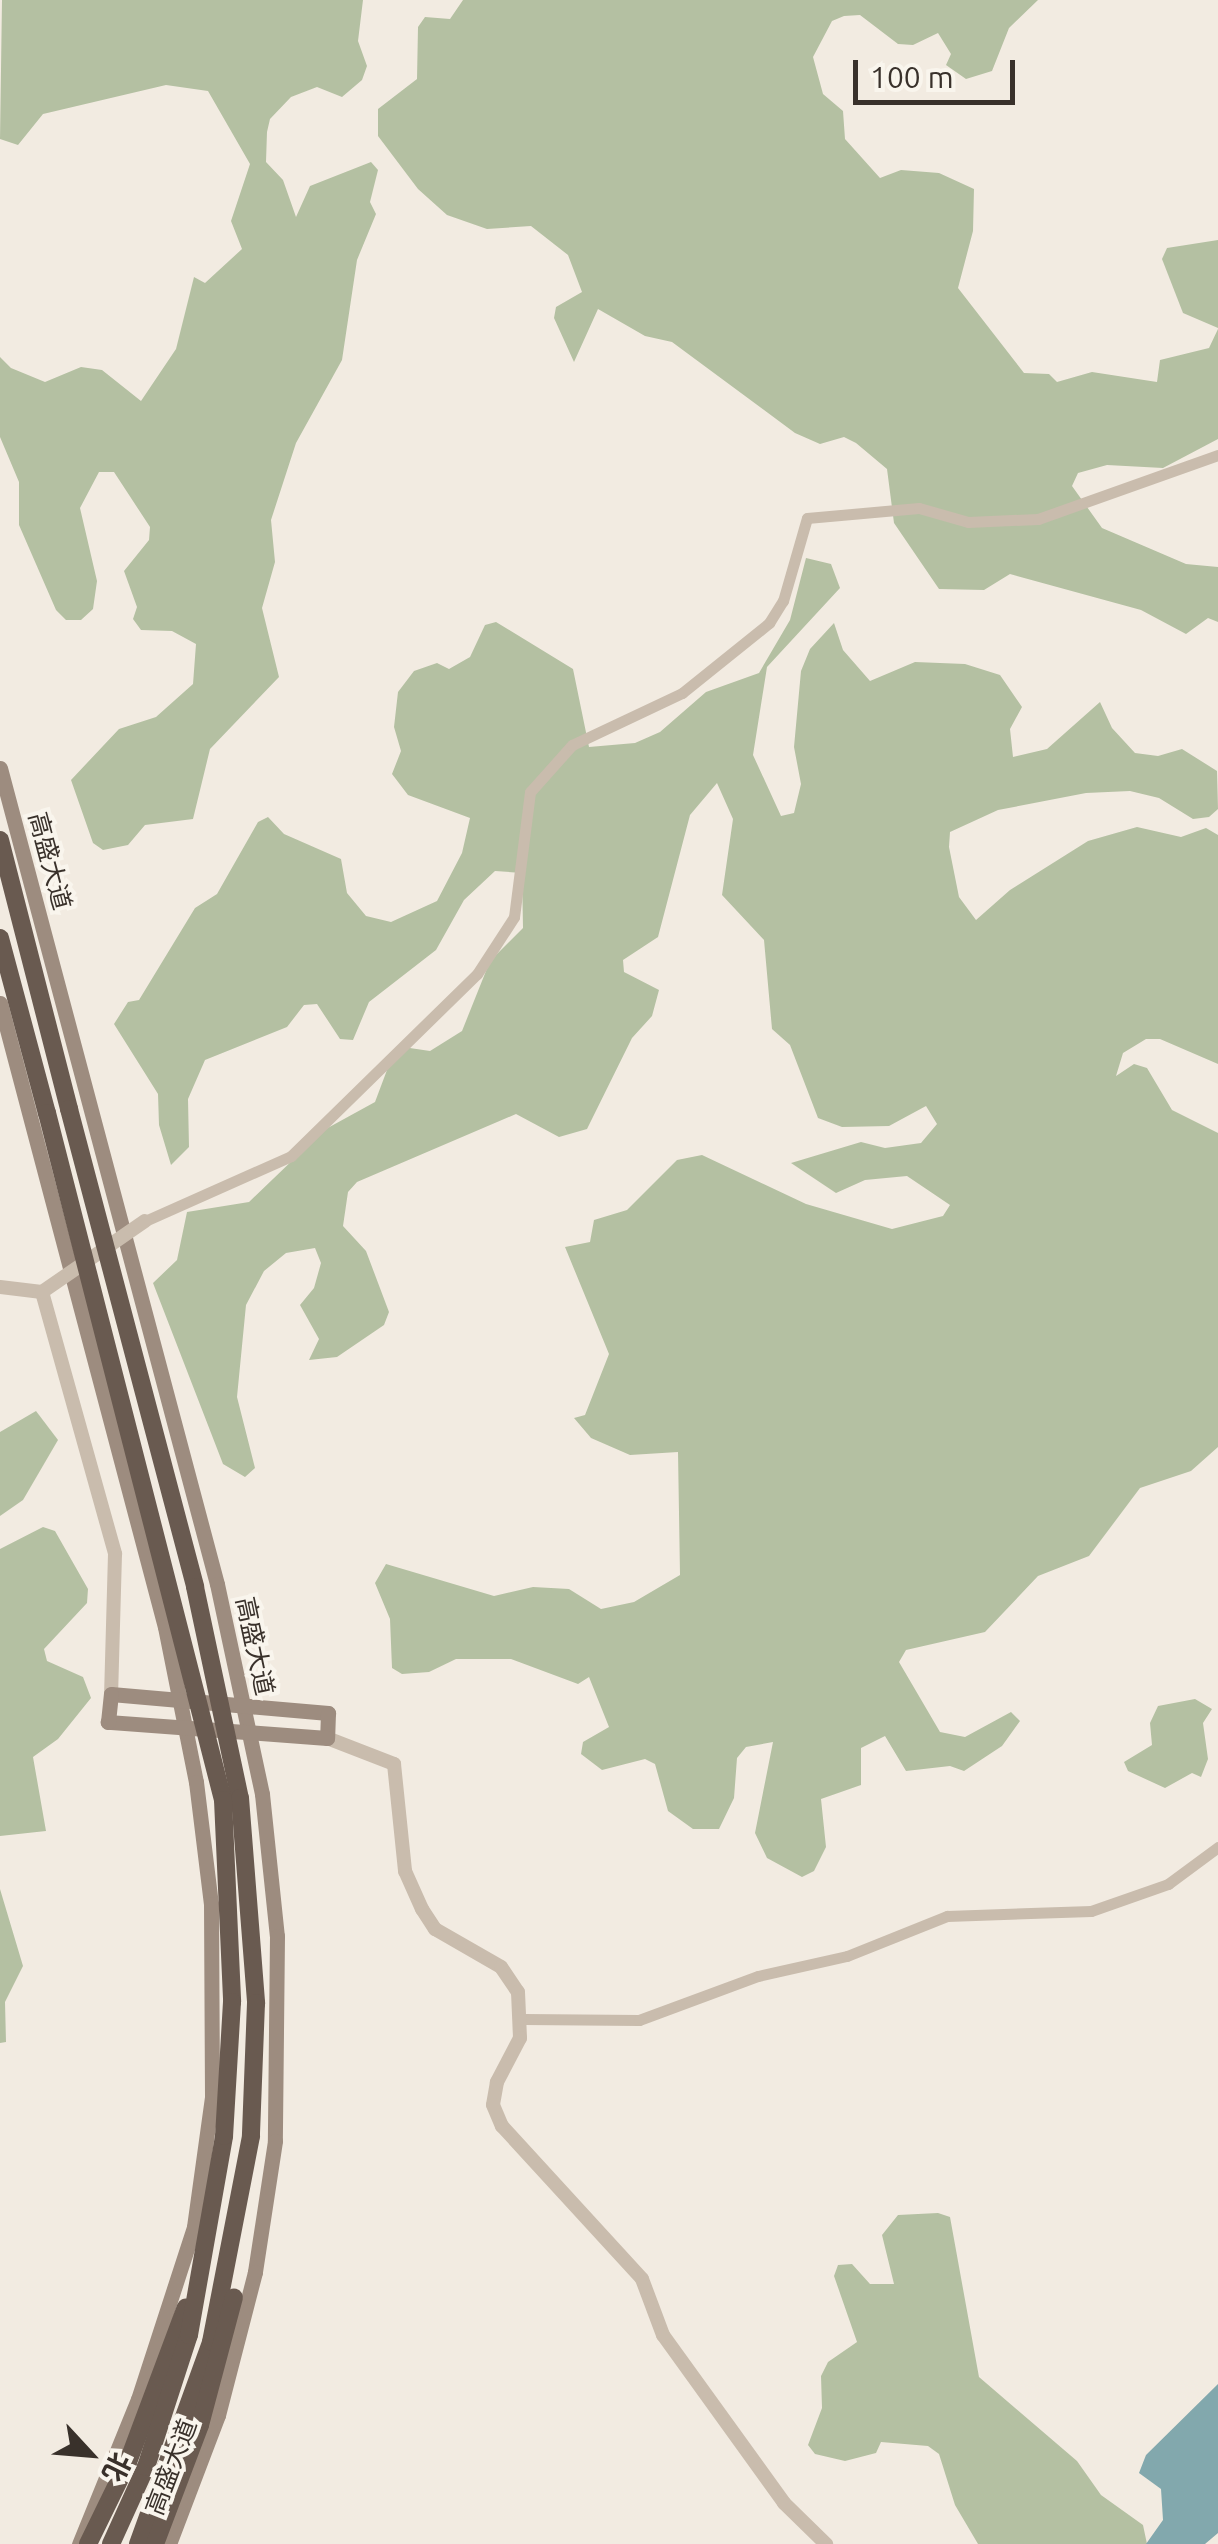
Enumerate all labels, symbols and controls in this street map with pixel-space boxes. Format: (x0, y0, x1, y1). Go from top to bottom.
scale bar (858, 40, 1020, 102)
text: 100 m (870, 60, 954, 94)
street label: 高盛大道 (23, 809, 77, 913)
street label: 高盛大道 (230, 1594, 280, 1698)
north arrow (40, 2404, 140, 2504)
street label: 高盛大道 (139, 2415, 203, 2519)
text: 北 (97, 2448, 137, 2487)

